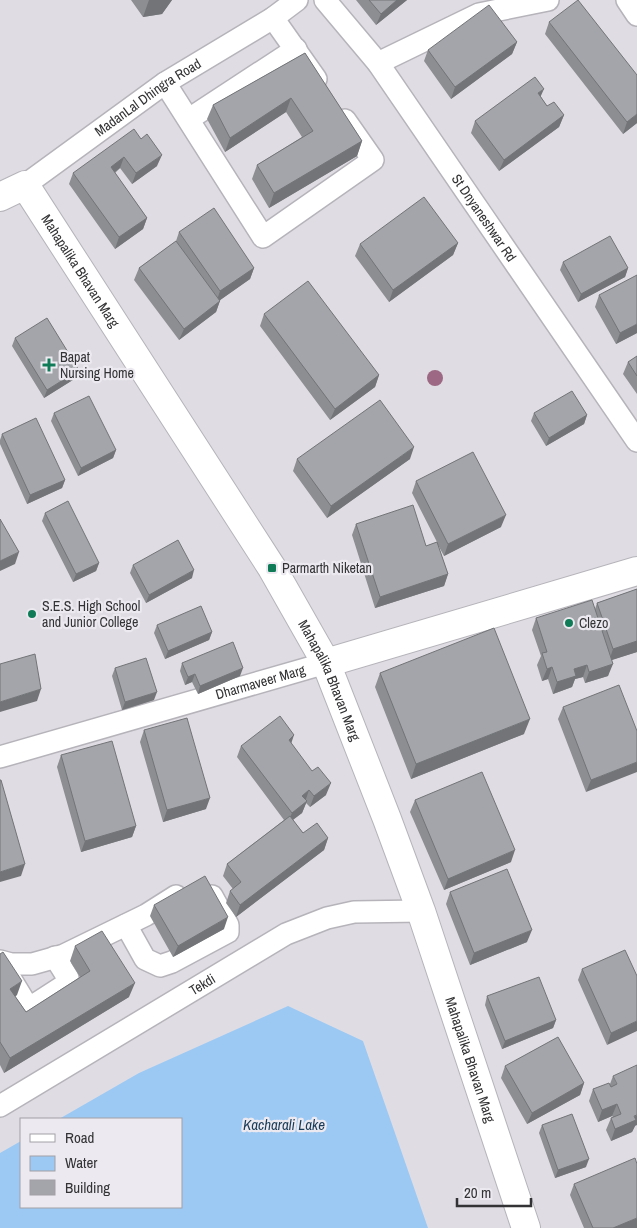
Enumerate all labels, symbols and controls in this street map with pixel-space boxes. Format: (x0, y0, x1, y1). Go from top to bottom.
street label: MadanLal Dhingra Road (91, 54, 204, 140)
street label: St Dnyaneshwar Rd (448, 171, 520, 265)
street label: Mahapalika Bhavan Marg (37, 211, 124, 331)
place label: Bapat Nursing Home (60, 348, 134, 382)
marker: Bapat Nursing Home (42, 358, 56, 372)
place label: Parmarth Niketan (282, 559, 372, 577)
marker: Parmarth Niketan (266, 562, 278, 574)
place label: S.E.S. High School and Junior College (42, 597, 140, 631)
marker: S.E.S. High School and Junior College (26, 608, 38, 620)
place label: Clezo (579, 614, 608, 632)
street label: Mahapalika Bhavan Marg (294, 617, 365, 744)
marker: Clezo (563, 617, 575, 629)
street label: Dharmaveer Marg (213, 660, 308, 703)
street label: Tekdi (186, 970, 219, 999)
street label: Mahapalika Bhavan Marg (441, 995, 500, 1125)
water label: Kacharali Lake (243, 1114, 325, 1135)
legend (20, 1118, 182, 1208)
text: Road (65, 1127, 94, 1148)
text: Water (65, 1152, 97, 1173)
scale bar (457, 1176, 531, 1208)
text: Building (65, 1177, 110, 1198)
text: 20 m (464, 1182, 491, 1203)

